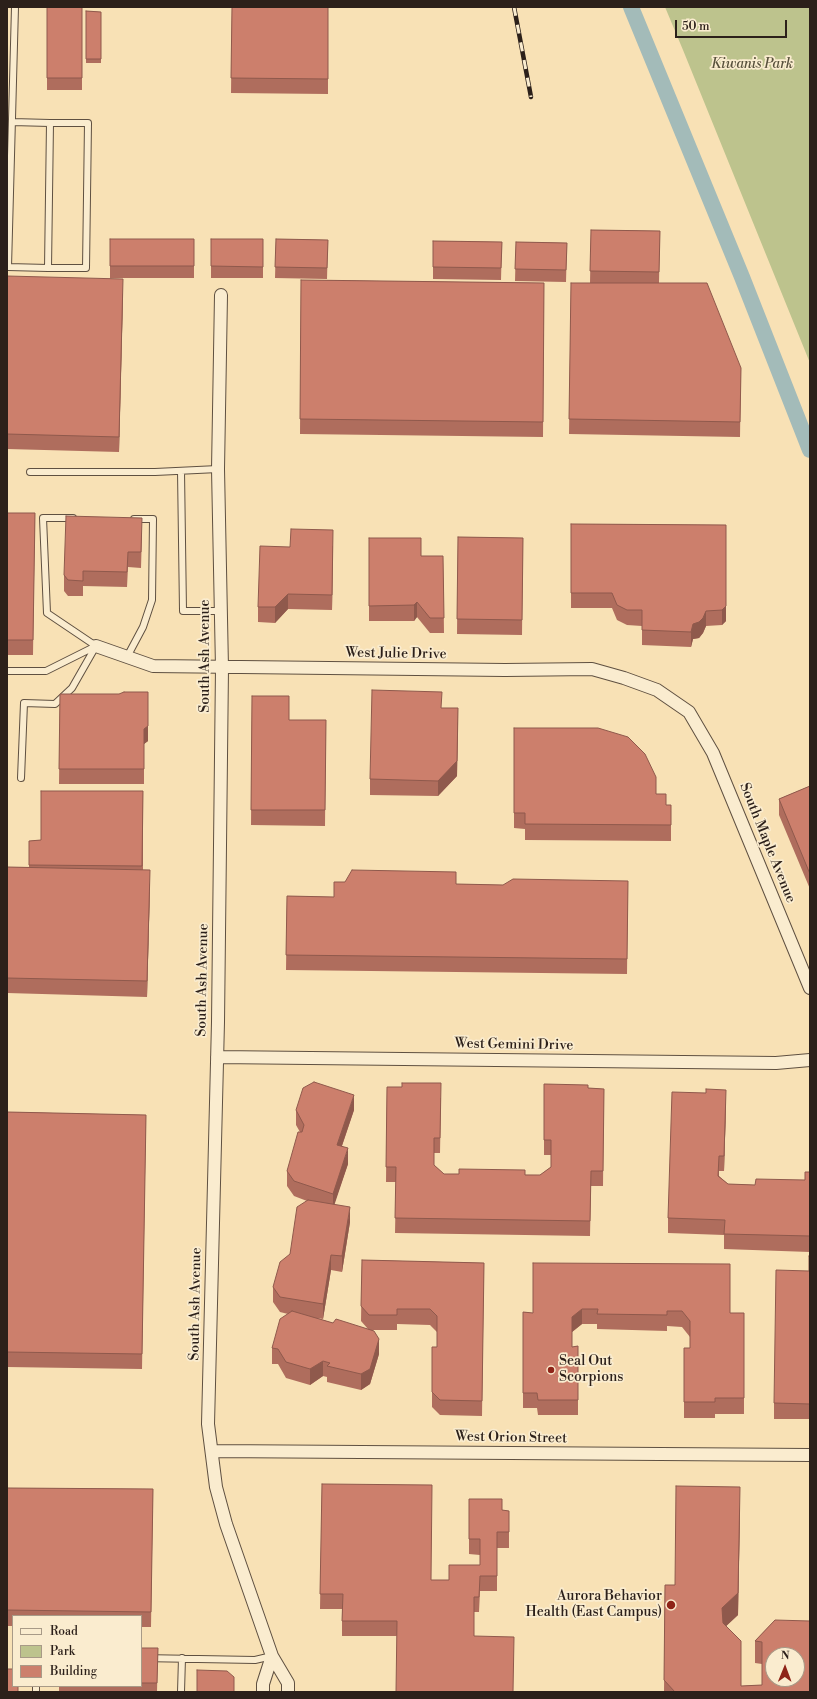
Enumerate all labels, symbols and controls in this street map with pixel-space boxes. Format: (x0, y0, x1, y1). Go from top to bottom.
scale bar (677, 12, 789, 38)
text: 50 m (682, 19, 710, 34)
park label: Kiwanis Park (711, 57, 793, 73)
street label: South Ash Avenue (198, 599, 214, 713)
street label: West Julie Drive (345, 645, 447, 663)
street label: South Maple Avenue (735, 780, 799, 906)
street label: South Ash Avenue (194, 923, 212, 1037)
street label: West Gemini Drive (455, 1036, 573, 1054)
street label: South Ash Avenue (187, 1247, 205, 1361)
place label: Seal Out Scorpions (559, 1354, 623, 1386)
marker: Seal Out Scorpions (546, 1365, 556, 1375)
street label: West Orion Street (455, 1429, 567, 1447)
place label: Aurora Behavior Health (East Campus) (526, 1589, 662, 1622)
marker: Aurora Behavior Health (East Campus) (665, 1599, 677, 1611)
legend (12, 1615, 142, 1687)
text: Road (50, 1624, 78, 1639)
text: Park (50, 1644, 75, 1659)
north arrow (765, 1647, 805, 1687)
text: N (781, 1649, 790, 1663)
text: Building (50, 1664, 97, 1679)

